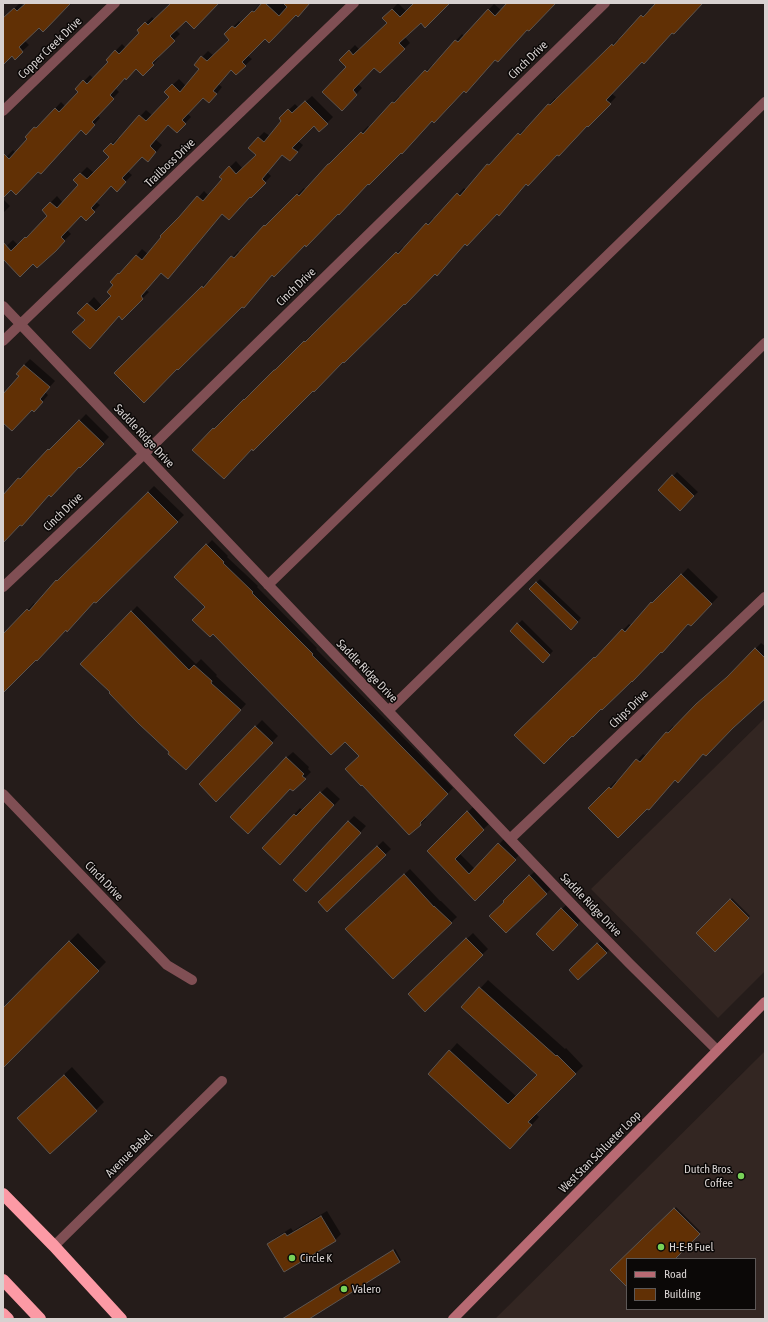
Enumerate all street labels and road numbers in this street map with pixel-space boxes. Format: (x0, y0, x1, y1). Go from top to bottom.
street label: Copper Creek Drive (15, 14, 85, 82)
street label: Cinch Drive (505, 38, 551, 82)
street label: Trailboss Drive (142, 136, 198, 190)
street label: Cinch Drive (273, 265, 319, 309)
street label: Saddle Ridge Drive (111, 401, 177, 471)
street label: Cinch Drive (40, 490, 86, 534)
street label: Saddle Ridge Drive (333, 637, 401, 705)
street label: Chips Drive (606, 687, 652, 731)
street label: Cinch Drive (82, 858, 126, 904)
street label: Saddle Ridge Drive (557, 871, 625, 939)
street label: West Stan Schlueter Loop (556, 1108, 644, 1196)
street label: Avenue Babel (103, 1128, 155, 1180)

